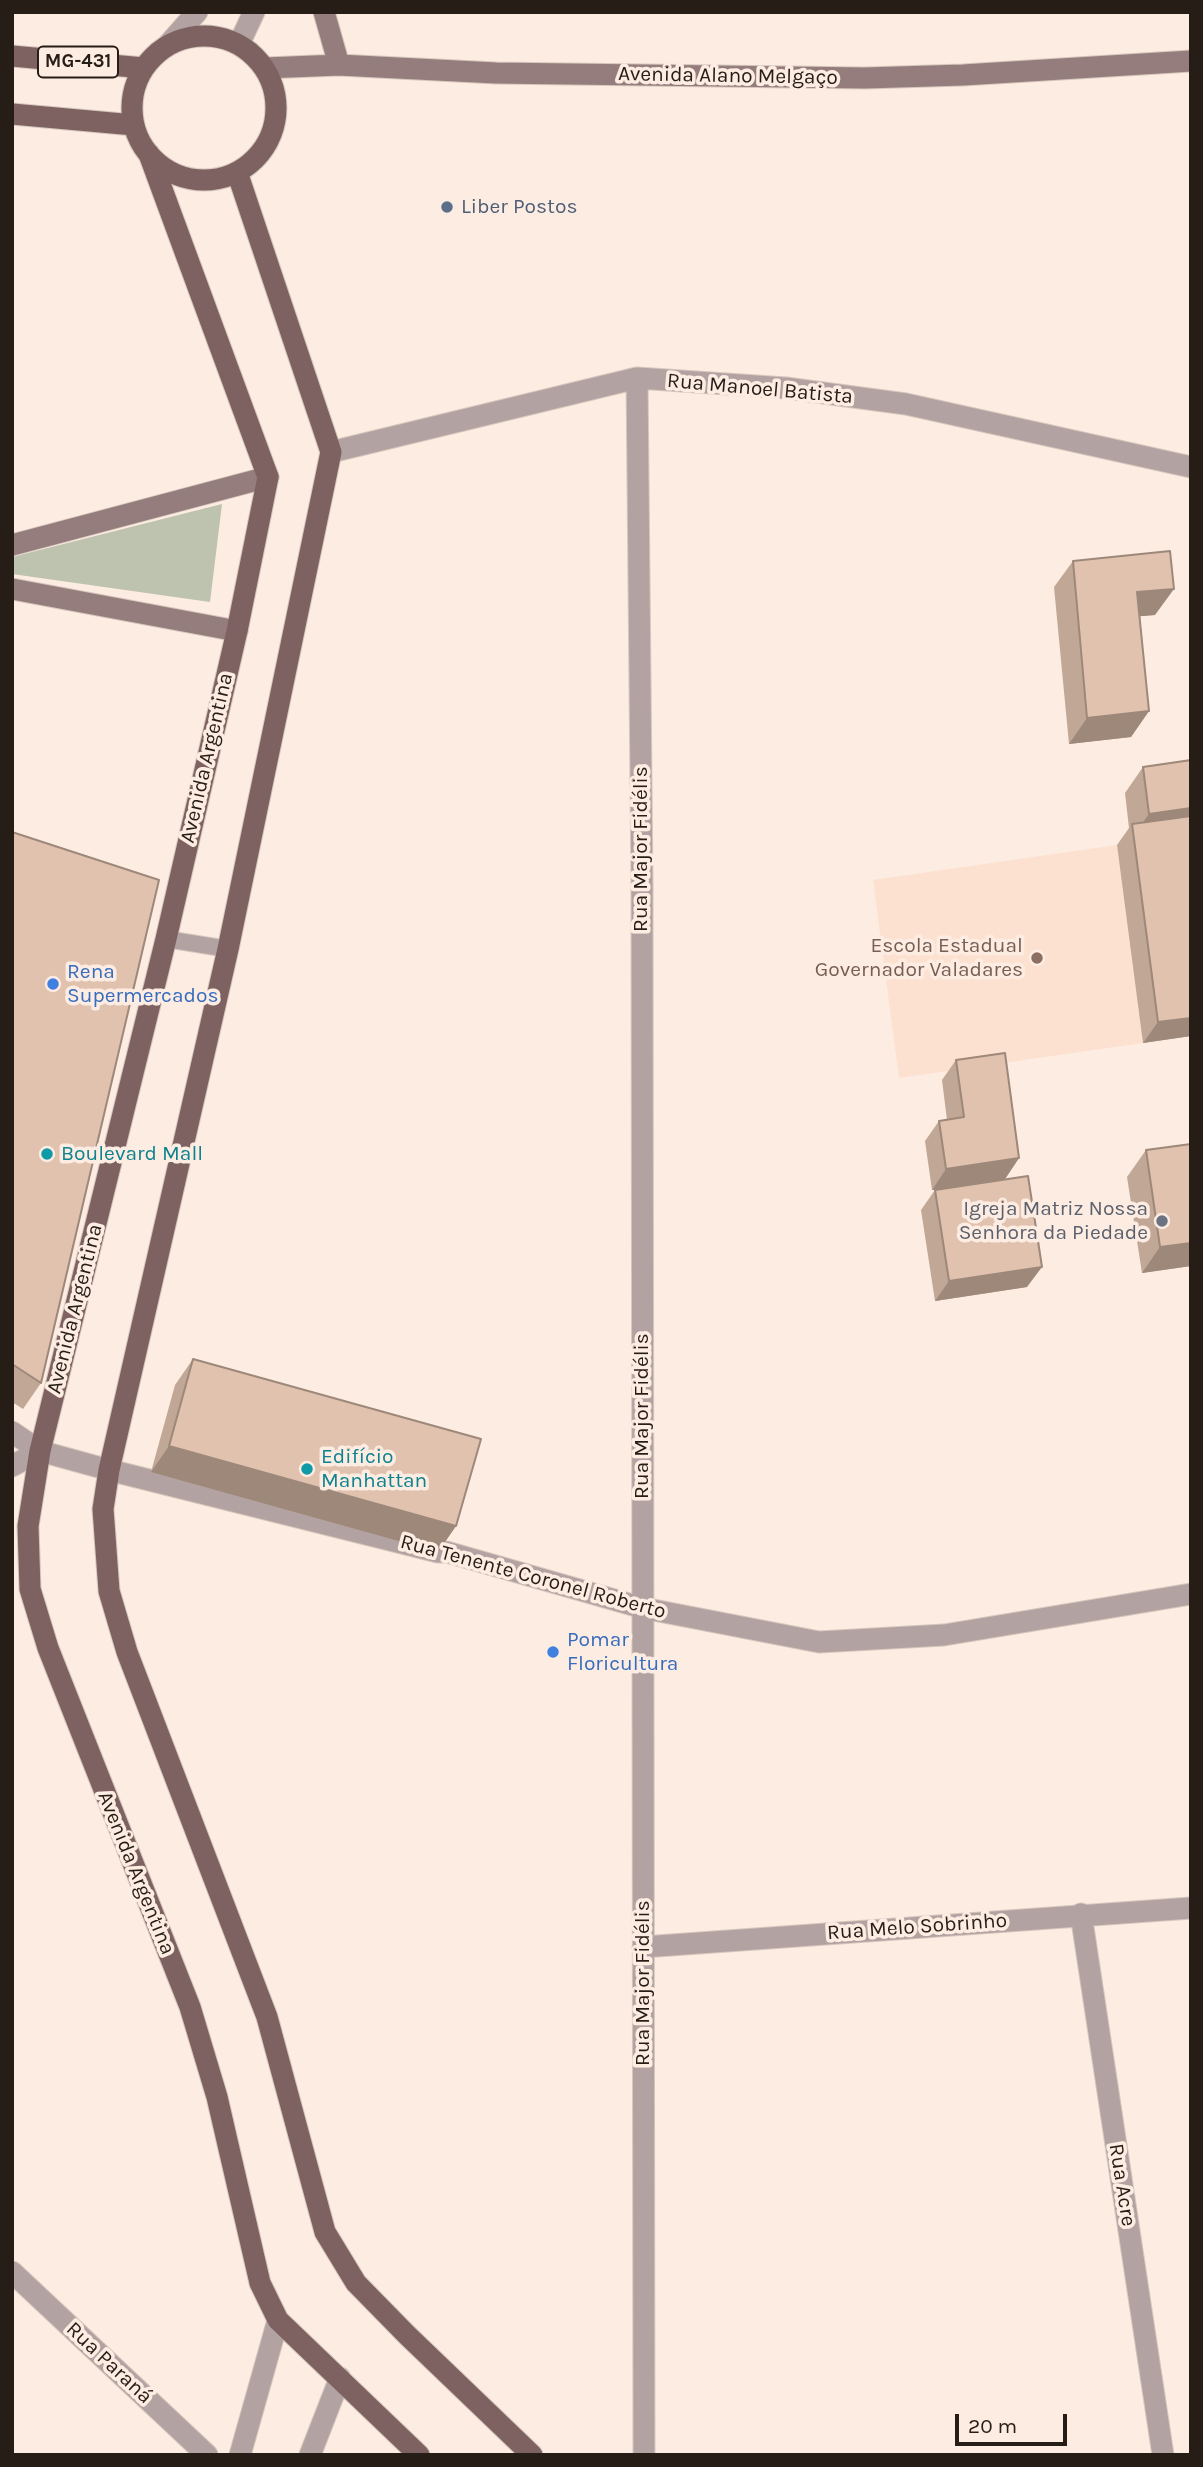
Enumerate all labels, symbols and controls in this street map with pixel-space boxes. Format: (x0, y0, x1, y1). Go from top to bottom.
road number: MG-431 (38, 46, 118, 78)
street label: Avenida Alano Melgaço (618, 61, 838, 91)
place label: Liber Postos (461, 194, 577, 220)
marker: Liber Postos (439, 199, 455, 215)
street label: Rua Manoel Batista (666, 368, 854, 410)
street label: Avenida Argentina (175, 670, 239, 846)
street label: Rua Major Fidélis (628, 766, 654, 932)
place label: Escola Estadual Governador Valadares (815, 933, 1023, 983)
marker: Escola Estadual Governador Valadares (1029, 950, 1045, 966)
place label: Rena Supermercados (67, 959, 218, 1009)
marker: Rena Supermercados (45, 976, 61, 992)
place label: Boulevard Mall (61, 1141, 203, 1167)
marker: Boulevard Mall (39, 1146, 55, 1162)
place label: Igreja Matriz Nossa Senhora da Piedade (959, 1196, 1148, 1246)
marker: Igreja Matriz Nossa Senhora da Piedade (1154, 1213, 1170, 1229)
street label: Avenida Argentina (42, 1222, 108, 1396)
street label: Rua Major Fidélis (629, 1333, 655, 1499)
place label: Edifício Manhattan (321, 1444, 427, 1494)
marker: Edifício Manhattan (299, 1461, 315, 1477)
street label: Rua Tenente Coronel Roberto (397, 1529, 669, 1625)
place label: Pomar Floricultura (567, 1627, 678, 1677)
marker: Pomar Floricultura (545, 1644, 561, 1660)
street label: Avenida Argentina (92, 1788, 180, 1958)
street label: Rua Major Fidélis (630, 1900, 656, 2066)
street label: Rua Melo Sobrinho (826, 1908, 1008, 1946)
street label: Rua Acre (1103, 2142, 1141, 2228)
street label: Rua Paraná (61, 2317, 157, 2409)
scale bar (958, 2400, 1070, 2444)
text: 20 m (968, 2414, 1017, 2438)

